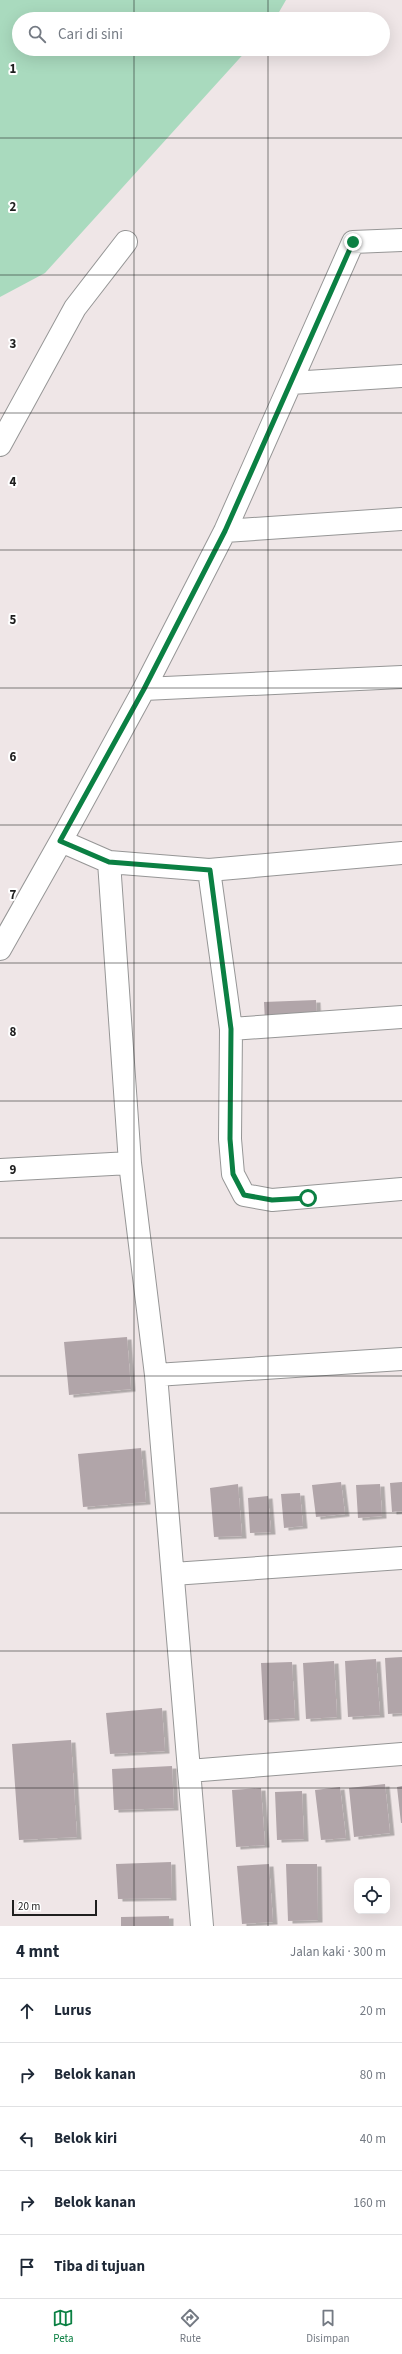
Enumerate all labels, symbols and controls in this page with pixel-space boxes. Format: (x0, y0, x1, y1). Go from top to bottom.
search box (12, 12, 390, 56)
icon: search (26, 23, 48, 45)
text: Cari di sini (58, 24, 123, 45)
text: 1 (10, 60, 17, 78)
text: 2 (10, 198, 17, 216)
route end (344, 233, 362, 251)
text: 3 (10, 335, 17, 353)
text: 4 (10, 473, 17, 491)
text: 5 (10, 611, 17, 629)
text: 6 (10, 748, 17, 766)
text: 7 (10, 886, 17, 904)
text: 8 (10, 1023, 17, 1041)
text: 9 (10, 1161, 17, 1179)
route start (299, 1189, 317, 1207)
map controls (354, 1878, 390, 1914)
button: locate (354, 1878, 390, 1914)
scale bar (12, 1898, 97, 1917)
text: 20 m (18, 1899, 40, 1914)
text: 4 mnt (16, 1940, 59, 1964)
text: Jalan kaki · 300 m (290, 1943, 386, 1961)
icon: ahead (16, 2000, 38, 2022)
text: Lurus (54, 2000, 91, 2021)
text: 20 m (360, 2002, 386, 2020)
icon: right (16, 2064, 38, 2086)
text: Belok kanan (54, 2064, 136, 2085)
text: 80 m (360, 2066, 386, 2084)
icon: left (16, 2128, 38, 2150)
text: Belok kiri (54, 2128, 117, 2149)
text: 40 m (360, 2130, 386, 2148)
icon: right (16, 2192, 38, 2214)
text: Belok kanan (54, 2192, 136, 2213)
text: 160 m (353, 2194, 386, 2212)
icon: arrive (16, 2256, 38, 2278)
text: Tiba di tujuan (54, 2256, 145, 2277)
tab: Peta (52, 2307, 74, 2346)
tab: Rute (179, 2307, 201, 2346)
tab: Disimpan (306, 2307, 350, 2346)

